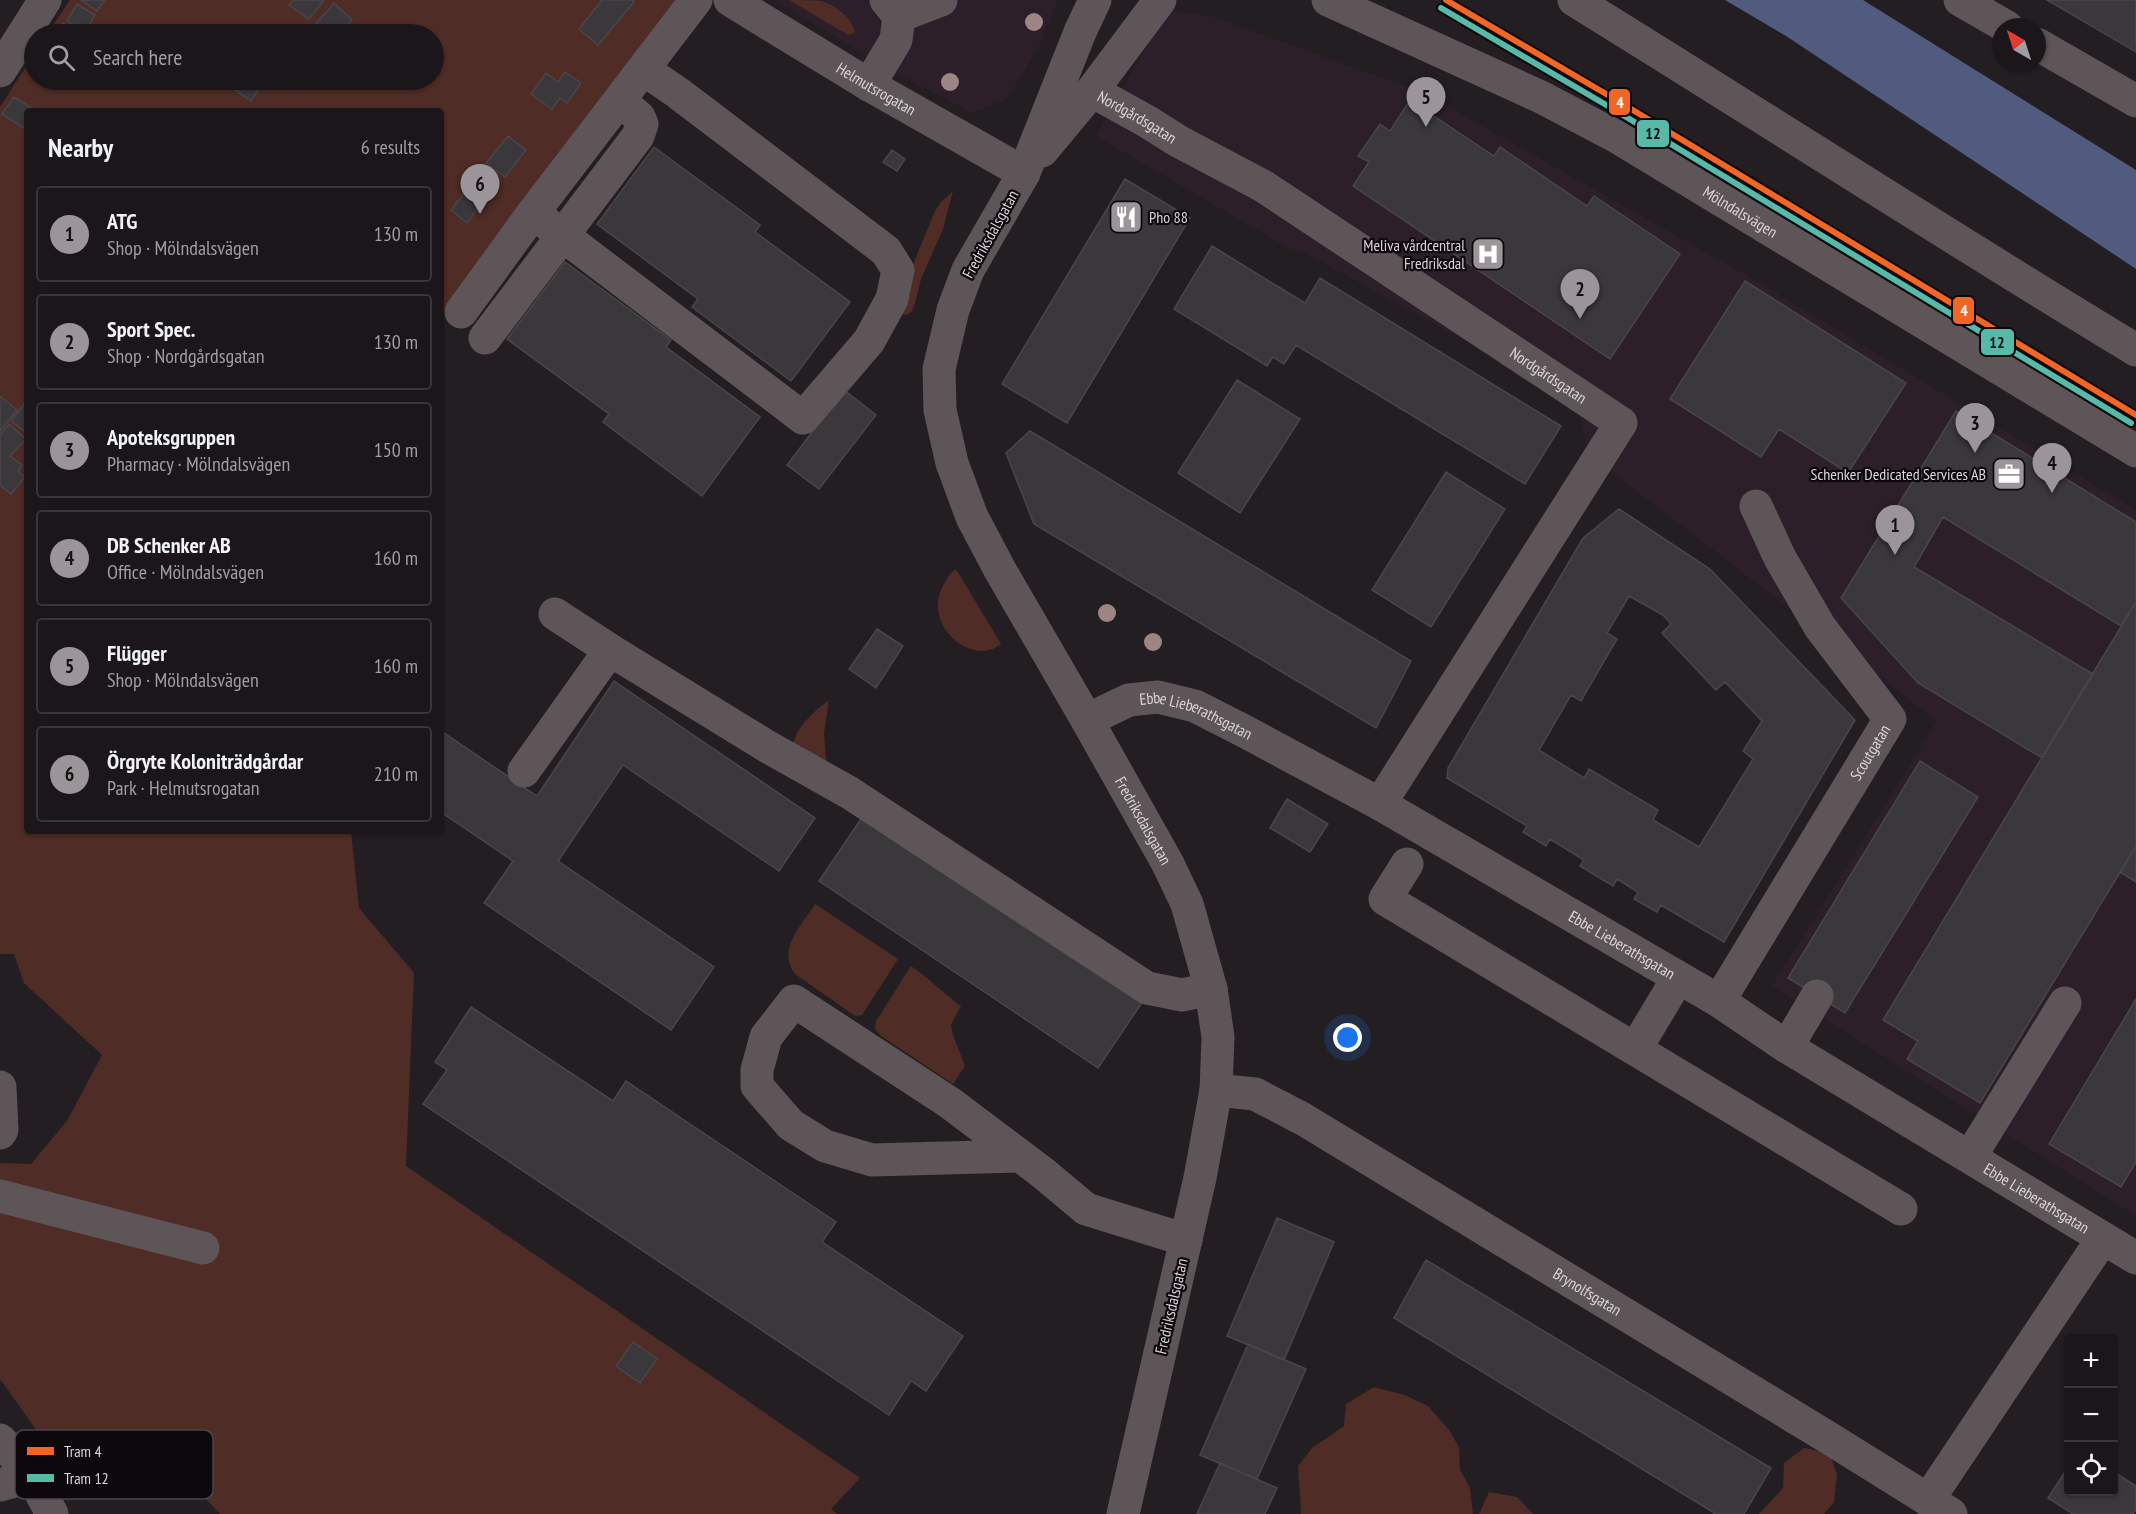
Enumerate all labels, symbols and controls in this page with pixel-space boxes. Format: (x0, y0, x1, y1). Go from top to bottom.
north arrow (1992, 18, 2046, 72)
search box (24, 24, 444, 90)
icon: search (45, 41, 78, 74)
text: Search here (93, 43, 182, 71)
street label: Helmutsrogatan (833, 58, 919, 120)
pin: 5 (1406, 78, 1446, 127)
street label: Nordgårdsgatan (1094, 86, 1180, 148)
line badge: 4 (1608, 88, 1631, 116)
text: 4 (1616, 92, 1624, 112)
line badge: 12 (1636, 119, 1670, 148)
text: 12 (1645, 123, 1661, 143)
text: Nearby (48, 131, 113, 164)
text: 6 results (361, 134, 420, 160)
pin: 6 (460, 164, 500, 214)
street label: Mölndalsvägen (1699, 181, 1781, 242)
street label: Fredriksdalsgatan (958, 186, 1022, 282)
restaurant icon: Pho 88 (1108, 199, 1144, 235)
text: ATG (107, 207, 137, 235)
place label: Pho 88 (1149, 207, 1188, 227)
text: 1 (65, 221, 74, 247)
text: 130 m (374, 221, 418, 247)
text: Shop · Mölndalsvägen (107, 235, 259, 261)
place label: Meliva vårdcentral Fredriksdal (1363, 235, 1465, 273)
hospital icon: Meliva vårdcentral Fredriksdal (1470, 236, 1506, 272)
pin: 2 (1560, 270, 1600, 319)
line badge: 4 (1952, 296, 1975, 325)
text: 4 (1960, 300, 1968, 320)
text: Sport Spec. (107, 315, 195, 343)
line badge: 12 (1980, 328, 2015, 356)
text: 2 (65, 329, 74, 355)
text: 130 m (374, 329, 418, 355)
text: 12 (1989, 332, 2005, 352)
street label: Nordgårdsgatan (1506, 342, 1591, 408)
text: Shop · Nordgårdsgatan (107, 343, 264, 369)
pin: 3 (1956, 404, 1994, 453)
text: Apoteksgruppen (107, 423, 235, 451)
text: 3 (65, 437, 74, 463)
text: 150 m (374, 437, 418, 463)
pin: 4 (2032, 444, 2072, 493)
text: Pharmacy · Mölndalsvägen (107, 451, 290, 477)
office icon: Schenker Dedicated Services AB (1991, 456, 2027, 492)
place label: Schenker Dedicated Services AB (1811, 464, 1986, 484)
pin: 1 (1876, 506, 1914, 555)
text: DB Schenker AB (107, 531, 231, 559)
text: 4 (65, 545, 74, 571)
text: 160 m (374, 545, 418, 571)
text: Office · Mölndalsvägen (107, 559, 264, 585)
text: Flügger (107, 639, 167, 667)
text: 5 (65, 653, 74, 679)
text: 160 m (374, 653, 418, 679)
text: Shop · Mölndalsvägen (107, 667, 259, 693)
street label: Ebbe Lieberathsgatan (1138, 687, 1256, 744)
street label: Scoutgatan (1845, 721, 1894, 784)
text: Örgryte Koloniträdgårdar (107, 747, 303, 775)
text: 6 (65, 761, 74, 787)
text: 210 m (374, 761, 418, 787)
street label: Fredriksdalsgatan (1111, 773, 1176, 868)
text: Park · Helmutsrogatan (107, 775, 260, 801)
street label: Ebbe Lieberathsgatan (1565, 906, 1679, 983)
your location (1333, 1023, 1362, 1052)
street label: Ebbe Lieberathsgatan (1980, 1158, 2093, 1238)
street label: Fredriksdalsgatan (1150, 1256, 1192, 1356)
street label: Brynolfsgatan (1550, 1263, 1625, 1320)
map controls (2064, 1334, 2118, 1496)
button: + (2064, 1334, 2118, 1388)
button: − (2064, 1388, 2118, 1442)
legend (15, 1430, 213, 1499)
text: Tram 4 (64, 1441, 102, 1461)
button: locate (2064, 1442, 2118, 1496)
text: Tram 12 (64, 1468, 109, 1488)

